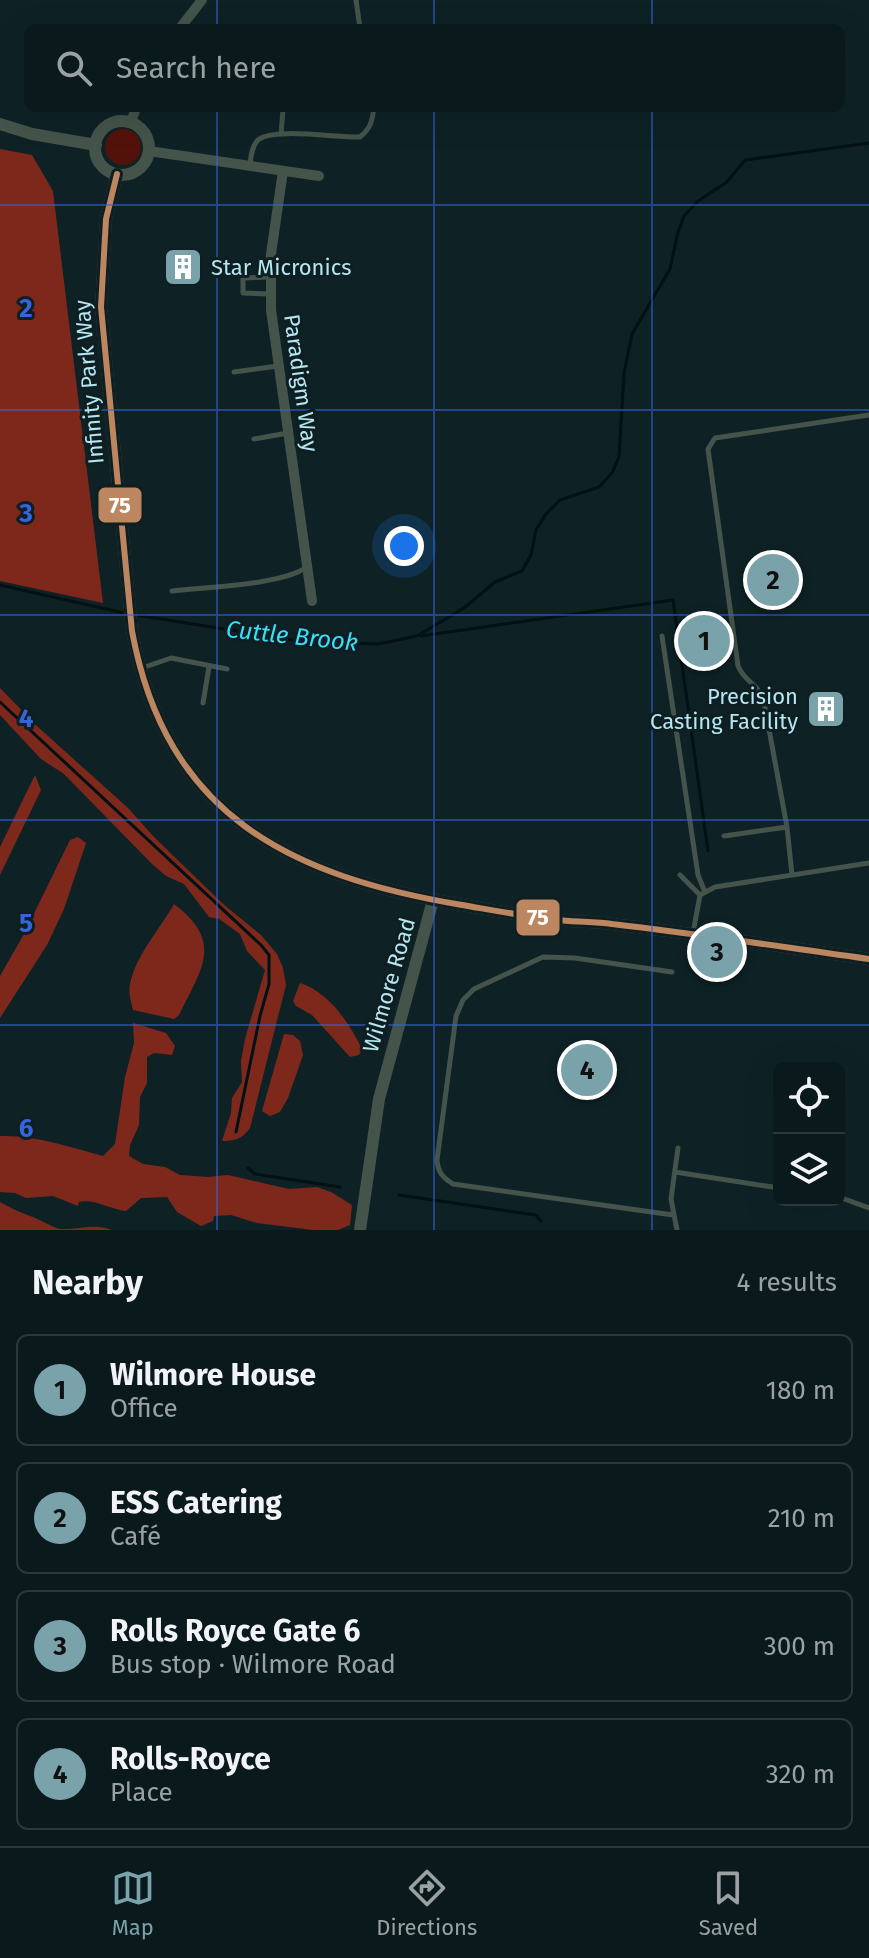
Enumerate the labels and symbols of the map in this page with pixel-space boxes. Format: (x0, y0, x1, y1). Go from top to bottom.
building icon: Star Micronics (162, 246, 204, 288)
place label: Star Micronics (211, 254, 351, 281)
text: 2 (19, 293, 33, 324)
street label: Infinity Park Way (68, 299, 110, 465)
street label: Paradigm Way (278, 312, 324, 454)
line badge: 75 (97, 486, 143, 524)
text: 75 (109, 492, 131, 519)
text: 3 (18, 498, 33, 529)
your location (384, 526, 424, 566)
pin: 2 (747, 550, 799, 610)
pin: 1 (678, 611, 730, 671)
water label: Cuttle Brook (225, 615, 359, 657)
place label: Precision Casting Facility (650, 683, 798, 735)
building icon: Precision Casting Facility (805, 688, 847, 730)
text: 4 (19, 703, 34, 734)
line badge: 75 (515, 898, 561, 937)
text: 75 (527, 904, 549, 931)
text: 5 (19, 908, 33, 939)
street label: Wilmore Road (357, 915, 421, 1055)
pin: 3 (691, 922, 743, 982)
pin: 4 (561, 1040, 613, 1100)
text: 6 (19, 1113, 34, 1144)

